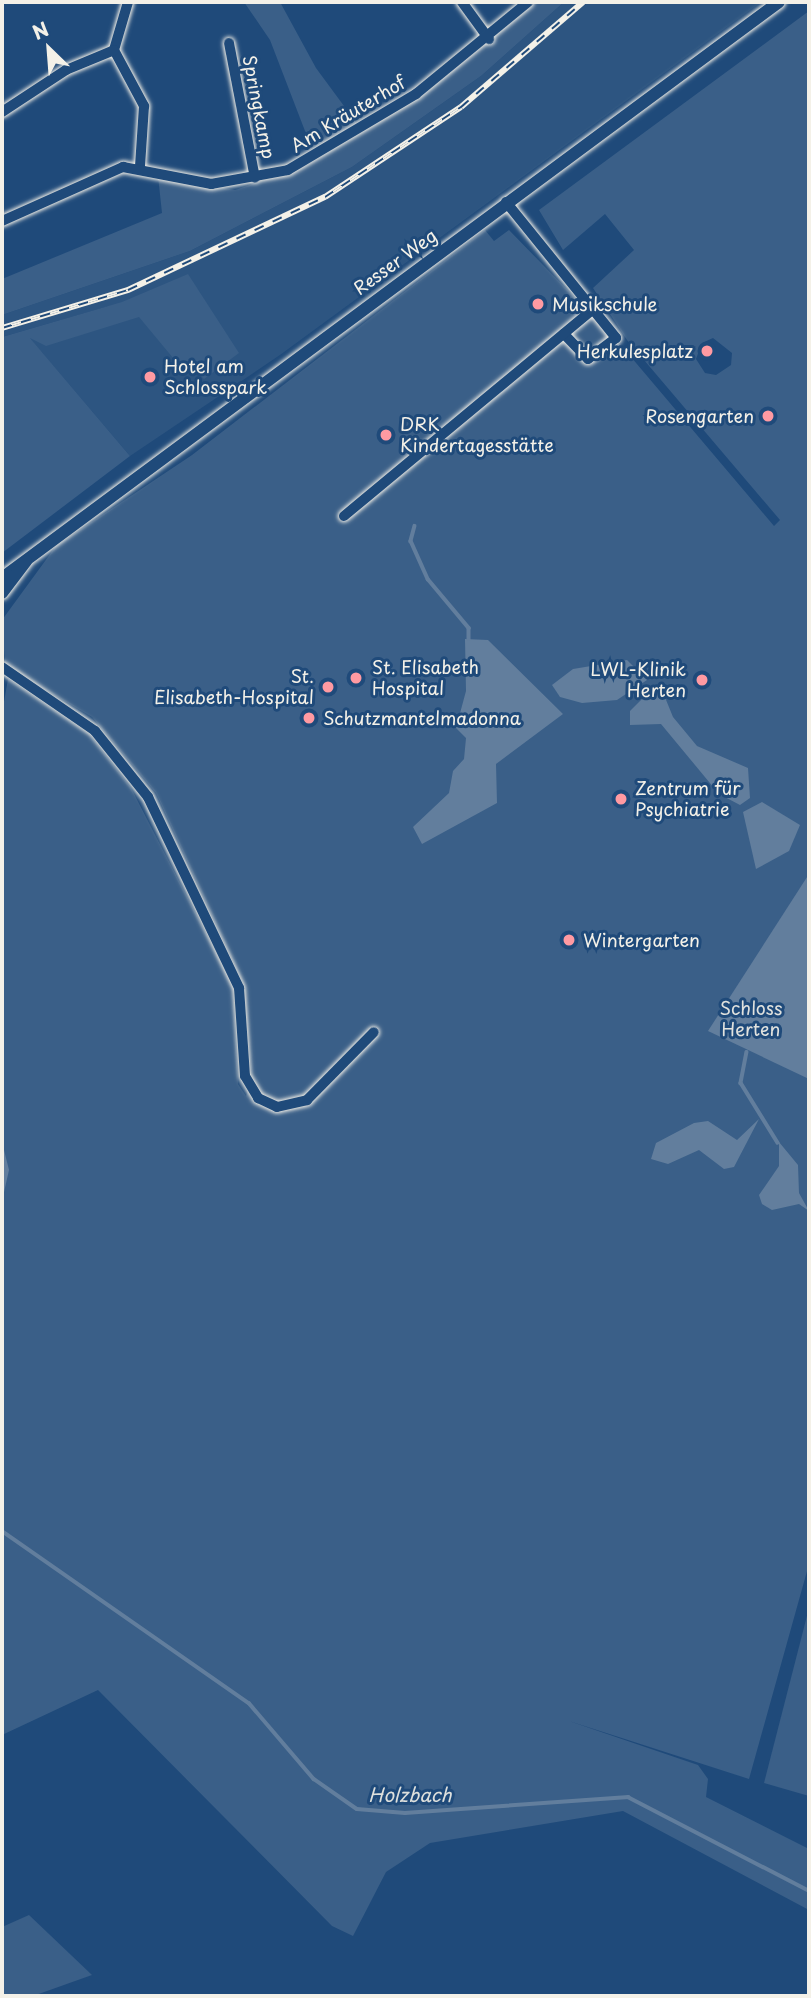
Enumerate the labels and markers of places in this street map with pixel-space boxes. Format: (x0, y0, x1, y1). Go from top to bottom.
place label: Musikschule (552, 293, 657, 315)
marker: Musikschule (530, 296, 546, 312)
place label: Herkulesplatz (577, 340, 693, 362)
marker: Herkulesplatz (699, 343, 715, 359)
place label: Hotel am Schlosspark (164, 356, 267, 398)
marker: Hotel am Schlosspark (142, 369, 158, 385)
place label: Rosengarten (645, 405, 754, 427)
marker: Rosengarten (760, 408, 776, 424)
place label: DRK Kindertagesstätte (400, 414, 554, 457)
marker: DRK Kindertagesstätte (378, 427, 394, 443)
place label: St. Elisabeth Hospital (372, 657, 480, 700)
place label: LWL-Klinik Herten (590, 659, 686, 702)
place label: St. Elisabeth-Hospital (154, 666, 314, 708)
marker: St. Elisabeth Hospital (346, 668, 366, 688)
marker: LWL-Klinik Herten (692, 670, 712, 690)
marker: St. Elisabeth-Hospital (320, 679, 336, 695)
place label: Schutzmantelmadonna (323, 707, 521, 729)
marker: Schutzmantelmadonna (301, 710, 317, 726)
place label: Zentrum für Psychiatrie (635, 778, 741, 820)
marker: Zentrum für Psychiatrie (613, 791, 629, 807)
place label: Wintergarten (583, 929, 700, 951)
marker: Wintergarten (561, 932, 577, 948)

